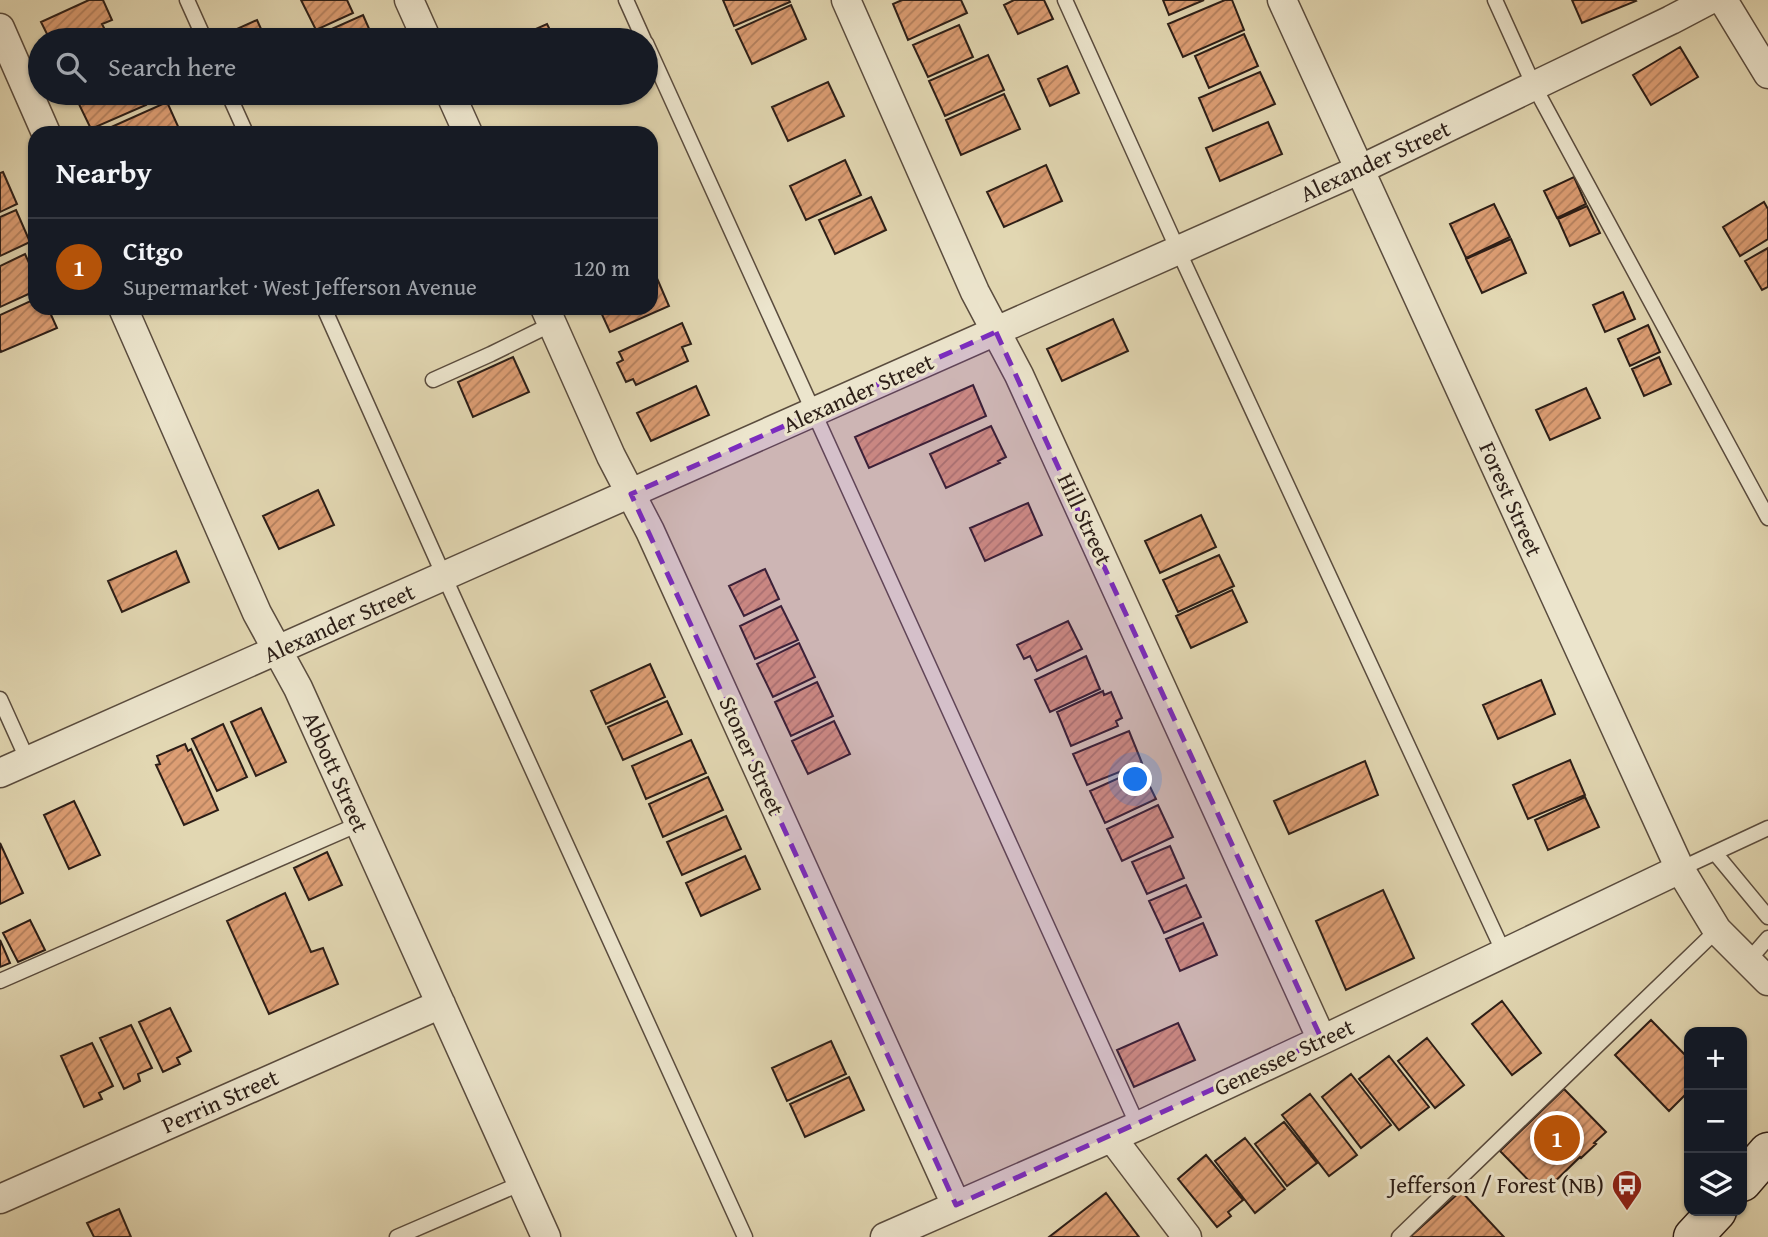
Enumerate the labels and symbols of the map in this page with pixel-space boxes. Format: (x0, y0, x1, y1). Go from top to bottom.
street label: Alexander Street (1294, 111, 1455, 210)
street label: Alexander Street (777, 344, 939, 441)
street label: Forest Street (1471, 436, 1551, 561)
street label: Hill Street (1050, 467, 1121, 570)
street label: Alexander Street (258, 574, 420, 671)
street label: Stoner Street (711, 691, 793, 821)
street label: Abbott Street (295, 706, 378, 837)
your location (1118, 762, 1152, 796)
street label: Genessee Street (1208, 1010, 1359, 1103)
street label: Perrin Street (156, 1060, 283, 1141)
pin: 1 (1534, 1112, 1580, 1164)
place label: Jefferson / Forest (NB) (1386, 1168, 1604, 1201)
bus stop icon: Jefferson / Forest (NB) (1610, 1168, 1644, 1212)

